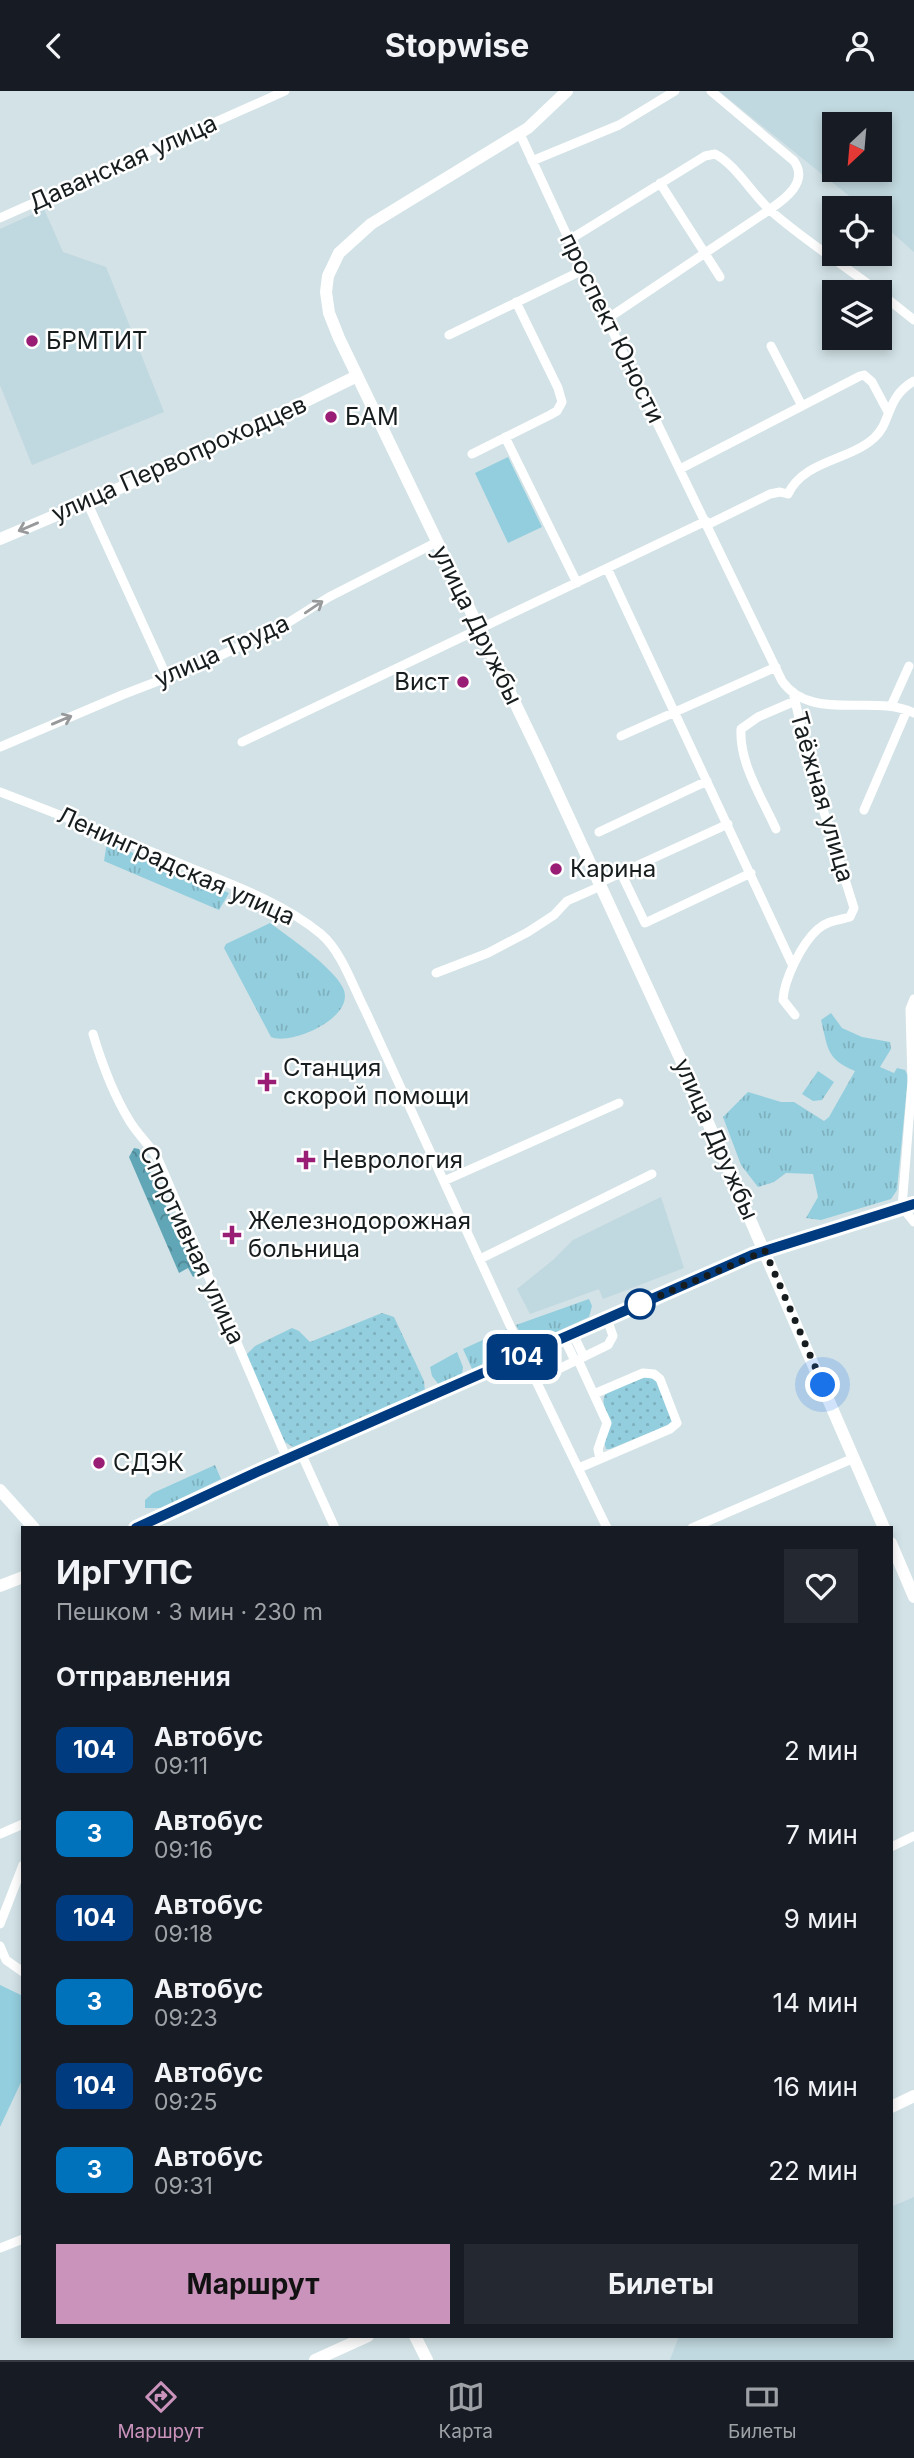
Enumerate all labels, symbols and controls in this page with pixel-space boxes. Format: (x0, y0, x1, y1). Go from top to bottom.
text: Stopwise (385, 26, 529, 65)
icon: back (35, 27, 73, 65)
icon: person (841, 27, 879, 65)
street label: Даванская улица (24, 108, 221, 217)
north arrow (822, 112, 892, 182)
map controls (822, 112, 892, 350)
button: locate (822, 196, 892, 266)
street label: проспект Юности (554, 228, 671, 428)
button: layers (822, 280, 892, 350)
place label: БРМТИТ (46, 326, 148, 355)
marker: БРМТИТ (24, 333, 40, 349)
street label: улица Первопроходцев (47, 389, 311, 528)
place label: БАМ (345, 402, 399, 431)
marker: БАМ (323, 409, 339, 425)
one-way arrow (18, 521, 39, 534)
street label: улица Дружбы (426, 540, 529, 709)
one-way arrow (304, 600, 323, 614)
street label: улица Труда (150, 608, 294, 693)
place label: Вист (394, 667, 449, 696)
marker: Вист (455, 674, 471, 690)
street label: Таёжная улица (784, 708, 861, 885)
one-way arrow (51, 713, 73, 726)
street label: Ленинградская улица (53, 800, 300, 931)
place label: Карина (570, 854, 656, 883)
marker: Карина (548, 861, 564, 877)
place label: Станция скорой помощи (283, 1053, 469, 1110)
street label: улица Дружбы (668, 1054, 765, 1224)
marker: Станция скорой помощи (257, 1072, 277, 1092)
street label: Спортивная улица (134, 1141, 251, 1349)
place label: Неврология (322, 1145, 463, 1174)
marker: Неврология (296, 1150, 316, 1170)
place label: Железнодорожная больница (248, 1206, 471, 1263)
marker: Железнодорожная больница (222, 1225, 242, 1245)
unlabelled marker (625, 1289, 655, 1319)
line badge: 104 (482, 1334, 562, 1380)
text: 104 (501, 1342, 543, 1371)
your location (805, 1367, 840, 1402)
place label: СДЭК (113, 1448, 184, 1477)
marker: СДЭК (91, 1455, 107, 1471)
button: heart (784, 1549, 858, 1623)
text: ИрГУПС (56, 1552, 193, 1592)
text: Пешком · 3 мин · 230 m (56, 1598, 323, 1626)
text: Отправления (56, 1661, 231, 1692)
text: Автобус (154, 1721, 263, 1752)
text: 104 (73, 1735, 116, 1764)
text: 2 мин (784, 1735, 858, 1766)
text: 09:11 (154, 1752, 208, 1780)
text: Автобус (154, 1805, 263, 1836)
text: 3 (87, 1819, 102, 1848)
text: 7 мин (785, 1819, 858, 1850)
text: 09:16 (154, 1836, 213, 1864)
text: Автобус (154, 1889, 263, 1920)
text: 104 (73, 1903, 116, 1932)
text: 9 мин (784, 1903, 858, 1934)
text: 09:18 (154, 1920, 213, 1948)
text: Автобус (154, 1973, 263, 2004)
text: 3 (87, 1987, 102, 2016)
text: 14 мин (773, 1987, 858, 2018)
text: 09:23 (154, 2004, 218, 2032)
text: Автобус (154, 2057, 263, 2088)
text: 104 (73, 2071, 116, 2100)
text: 16 мин (773, 2071, 858, 2102)
text: 09:25 (154, 2088, 217, 2116)
text: Автобус (154, 2141, 263, 2172)
text: 3 (87, 2155, 102, 2184)
text: 22 мин (768, 2155, 858, 2186)
text: 09:31 (154, 2172, 213, 2200)
button: Маршрут (56, 2244, 450, 2324)
button: Билеты (464, 2244, 858, 2324)
tab: Маршрут (117, 2378, 204, 2443)
tab: Карта (438, 2378, 493, 2443)
tab: Билеты (728, 2378, 797, 2443)

